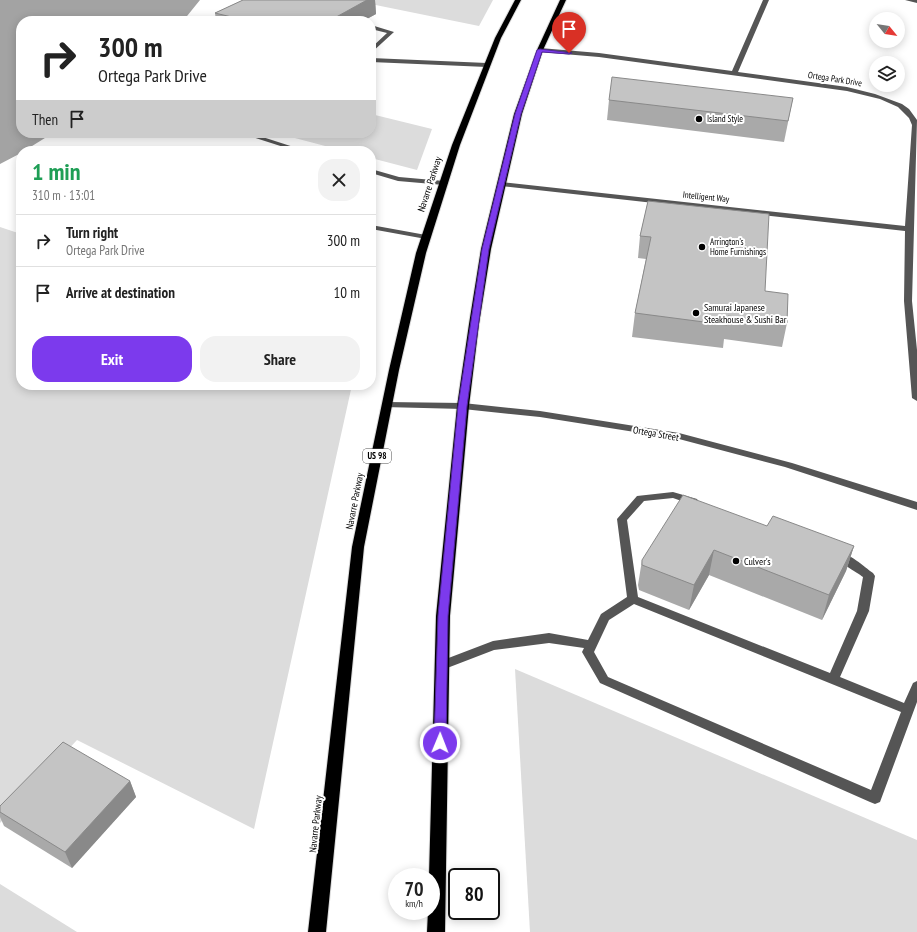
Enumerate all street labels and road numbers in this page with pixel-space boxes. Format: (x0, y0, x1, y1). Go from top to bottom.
street label: Ortega Park Drive (807, 69, 863, 88)
street label: Navarre Parkway (414, 155, 445, 214)
street label: Intelligent Way (682, 189, 731, 204)
street label: Ortega Street (632, 423, 680, 444)
road number: US 98 (363, 449, 391, 463)
street label: Navarre Parkway (343, 471, 366, 531)
street label: Navarre Parkway (306, 795, 325, 853)

